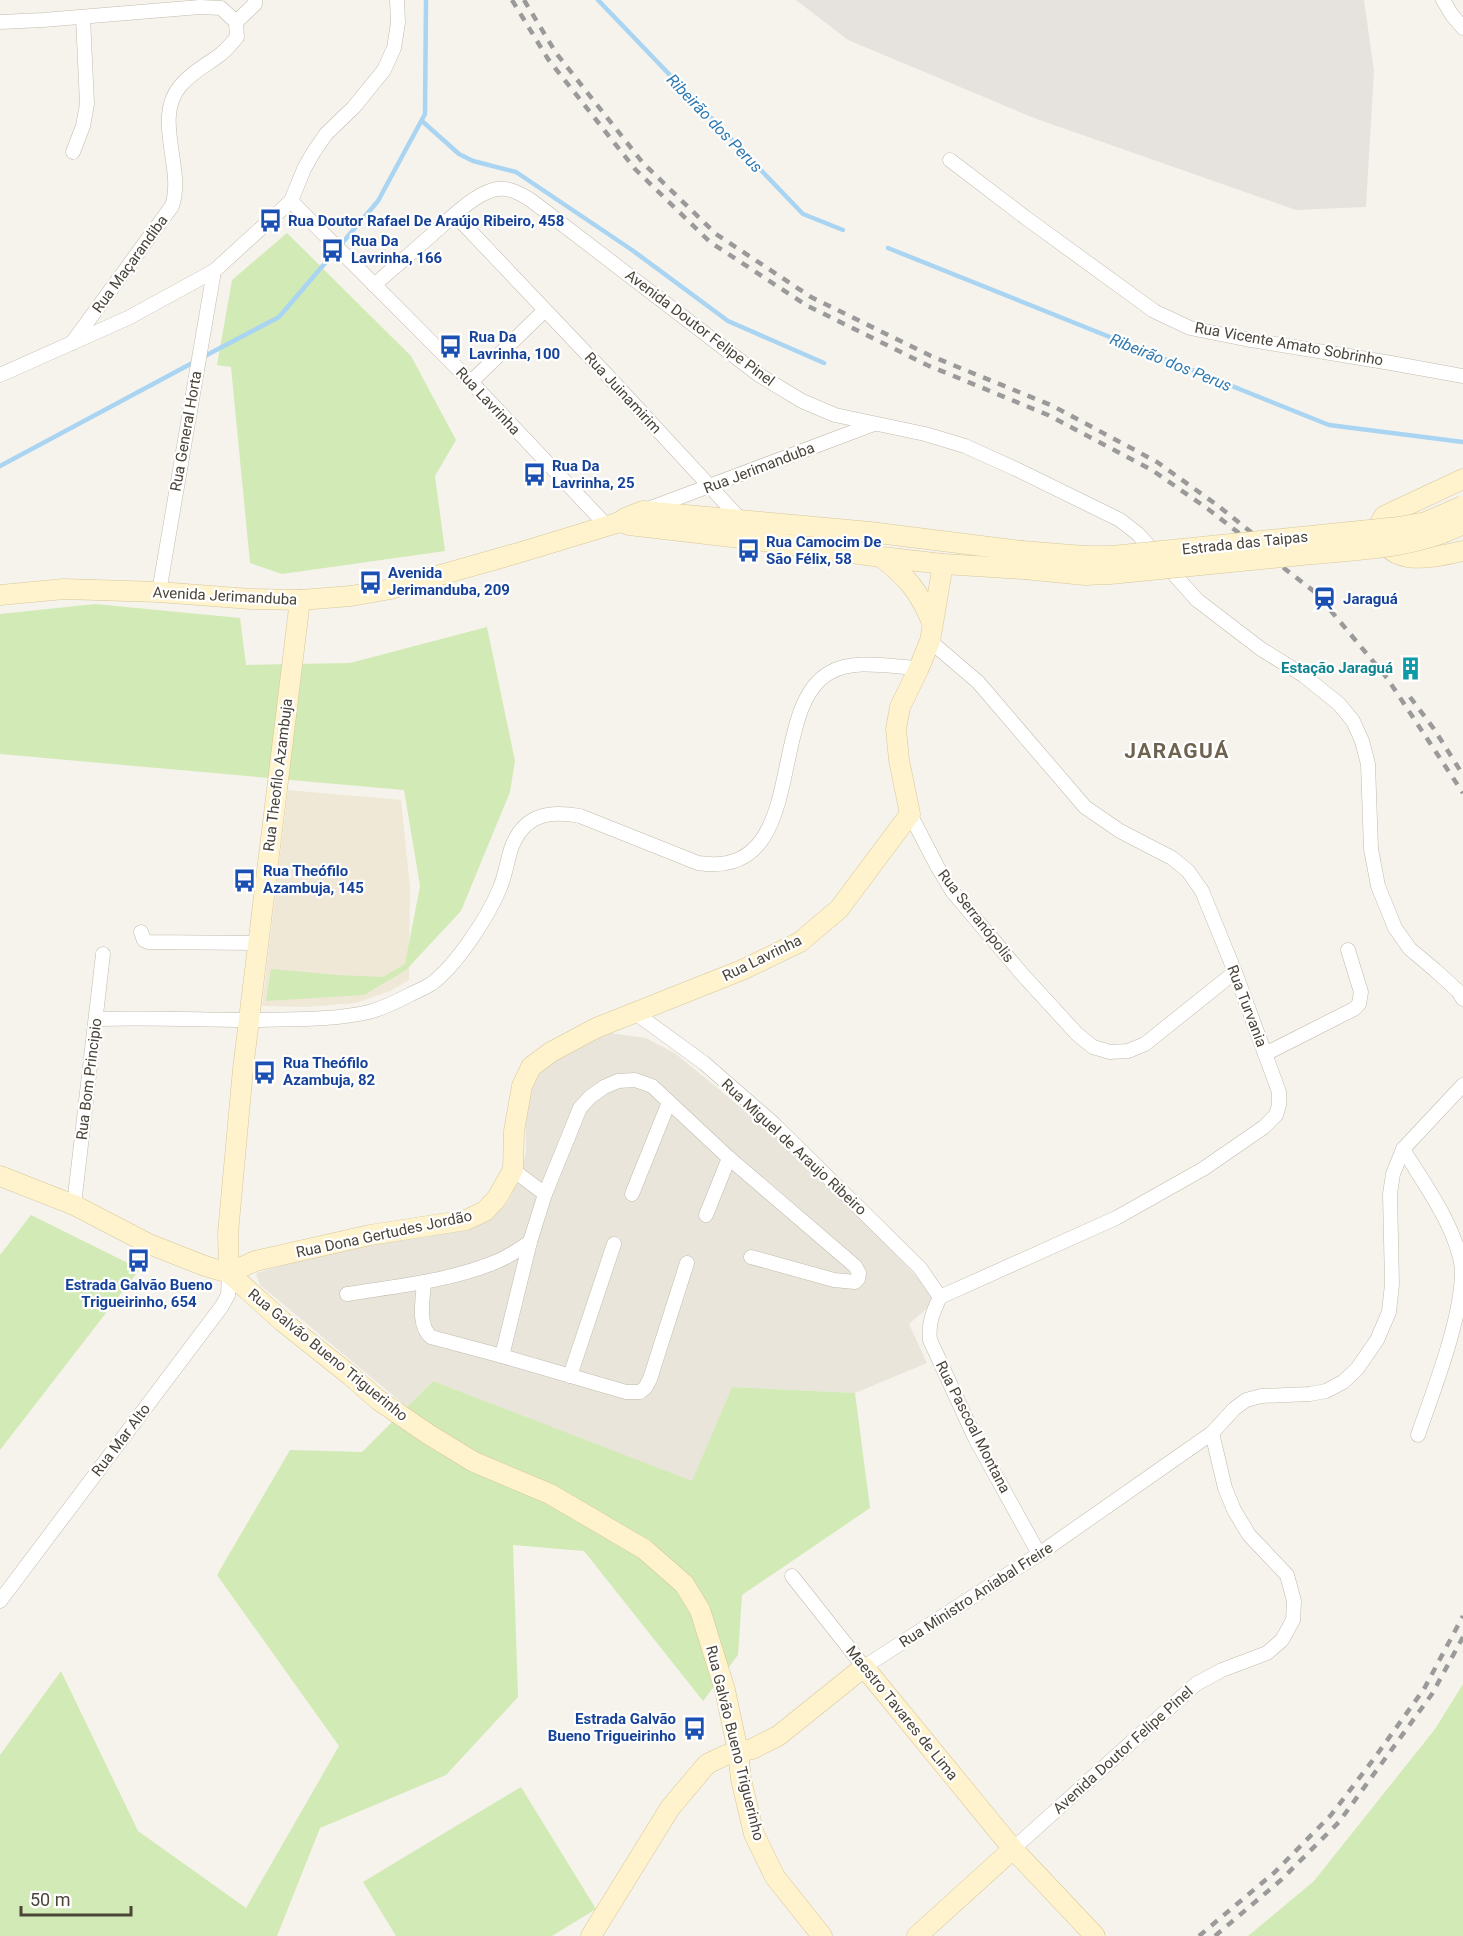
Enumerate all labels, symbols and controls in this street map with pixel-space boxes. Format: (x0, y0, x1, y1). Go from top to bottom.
water label: Ribeirão dos Perus (663, 70, 766, 177)
bus stop icon: Rua Doutor Rafael De Araújo Ribeiro, 458 (257, 208, 283, 234)
street label: Rua Maçarandiba (88, 212, 172, 316)
place label: Rua Doutor Rafael De Araújo Ribeiro, 458 (288, 212, 564, 230)
place label: Rua Da Lavrinha, 166 (351, 232, 443, 267)
bus stop icon: Rua Da Lavrinha, 166 (320, 237, 346, 263)
street label: Avenida Doutor Felipe Pinel (622, 266, 778, 390)
street label: Rua Vicente Amato Sobrinho (1193, 319, 1385, 369)
place label: Rua Da Lavrinha, 100 (469, 328, 560, 363)
water label: Ribeirão dos Perus (1107, 329, 1234, 396)
bus stop icon: Rua Da Lavrinha, 100 (438, 333, 464, 359)
street label: Rua Juinamirim (581, 349, 665, 437)
street label: Rua Lavrinha (452, 363, 524, 439)
street label: Rua General Horta (167, 369, 205, 493)
street label: Rua Jerimanduba (701, 439, 817, 497)
place label: Rua Da Lavrinha, 25 (552, 457, 635, 492)
bus stop icon: Rua Da Lavrinha, 25 (521, 462, 547, 488)
street label: Estrada das Taipas (1181, 527, 1309, 559)
place label: Rua Camocim De São Félix, 58 (766, 533, 881, 568)
bus stop icon: Rua Camocim De São Félix, 58 (735, 538, 761, 564)
place label: Avenida Jerimanduba, 209 (388, 564, 510, 599)
bus stop icon: Avenida Jerimanduba, 209 (357, 569, 383, 595)
street label: Avenida Jerimanduba (152, 583, 298, 609)
station icon: Jaraguá (1312, 586, 1338, 612)
place label: Jaraguá (1343, 590, 1398, 608)
building icon: Estação Jaraguá (1398, 655, 1424, 681)
place label: Estação Jaraguá (1281, 659, 1393, 677)
street label: Rua Theofilo Azambuja (260, 697, 296, 853)
district label: JARAGUÁ (1124, 739, 1230, 763)
place label: Rua Theófilo Azambuja, 145 (263, 862, 364, 897)
street label: Rua Serranópolis (934, 866, 1018, 966)
bus stop icon: Rua Theófilo Azambuja, 145 (232, 867, 258, 893)
street label: Rua Lavrinha (719, 931, 805, 985)
street label: Rua Turvania (1223, 963, 1271, 1049)
street label: Rua Bom Principio (73, 1017, 105, 1141)
place label: Rua Theófilo Azambuja, 82 (283, 1054, 376, 1089)
bus stop icon: Rua Theófilo Azambuja, 82 (252, 1059, 278, 1085)
street label: Rua Miguel de Araujo Ribeiro (718, 1075, 870, 1219)
street label: Rua Dona Gertudes Jordão (294, 1207, 474, 1261)
bus stop icon: Estrada Galvão Bueno Trigueirinho, 654 (126, 1248, 152, 1274)
place label: Estrada Galvão Bueno Trigueirinho, 654 (65, 1276, 213, 1311)
street label: Rua Galvão Bueno Triguerinho (244, 1285, 412, 1425)
street label: Rua Pascoal Montana (932, 1358, 1014, 1496)
street label: Rua Mar Alto (88, 1400, 154, 1480)
street label: Rua Ministro Aniabal Freire (896, 1539, 1056, 1651)
street label: Maestro Tavares de Lima (842, 1642, 962, 1784)
street label: Rua Galvão Bueno Triguerinho (702, 1644, 768, 1842)
street label: Avenida Doutor Felipe Pinel (1049, 1682, 1197, 1818)
place label: Estrada Galvão Bueno Trigueirinho (548, 1710, 676, 1745)
bus stop icon: Estrada Galvão Bueno Trigueirinho (681, 1715, 707, 1741)
scale bar (21, 1879, 130, 1917)
text: 50 m (30, 1889, 70, 1910)

